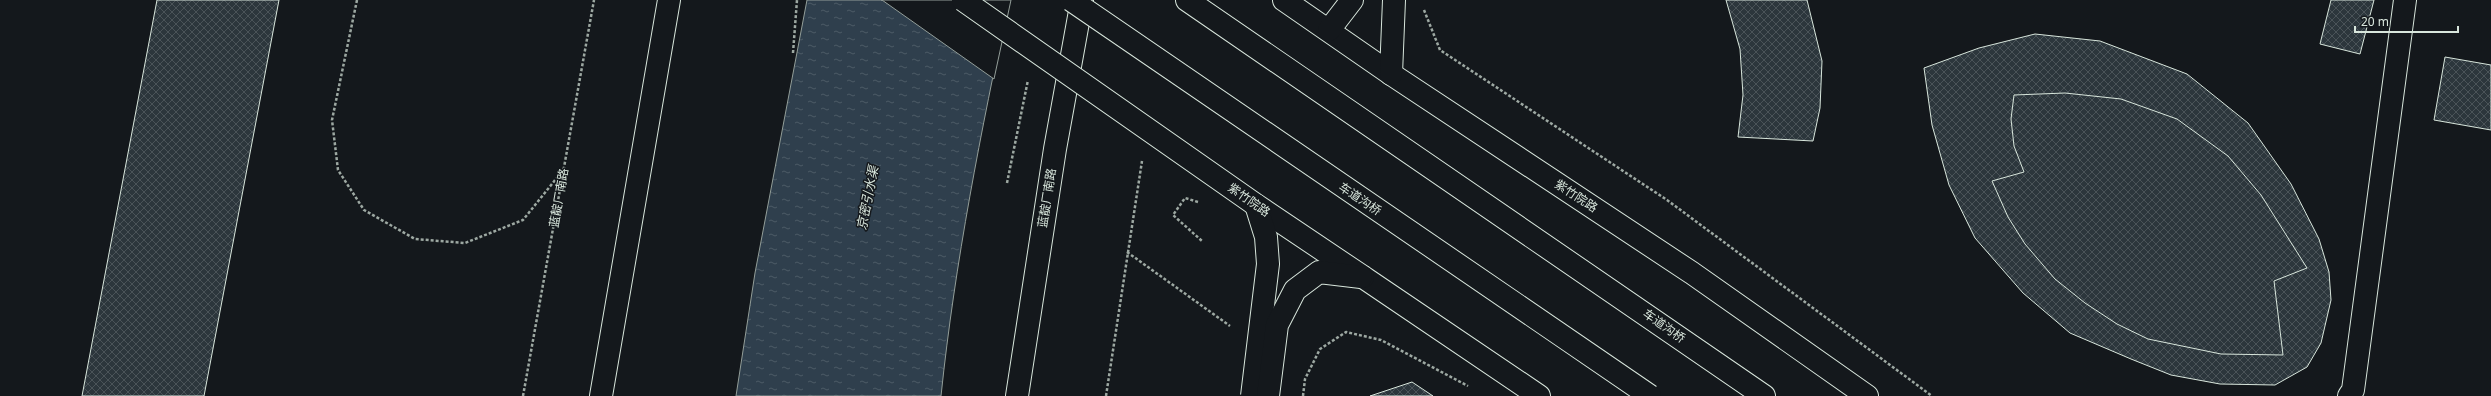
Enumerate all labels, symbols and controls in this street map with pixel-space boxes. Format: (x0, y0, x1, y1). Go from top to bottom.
scale bar (2355, 8, 2458, 34)
text: 20 m (2361, 13, 2389, 30)
water label: 京密引水渠 (852, 162, 882, 232)
street label: 蓝靛厂南路 (545, 167, 572, 229)
street label: 蓝靛厂南路 (1033, 167, 1060, 229)
street label: 紫竹院路 (1552, 175, 1601, 216)
street label: 车道沟桥 (1336, 178, 1385, 219)
street label: 紫竹院路 (1225, 179, 1274, 220)
street label: 车道沟桥 (1640, 305, 1689, 346)

